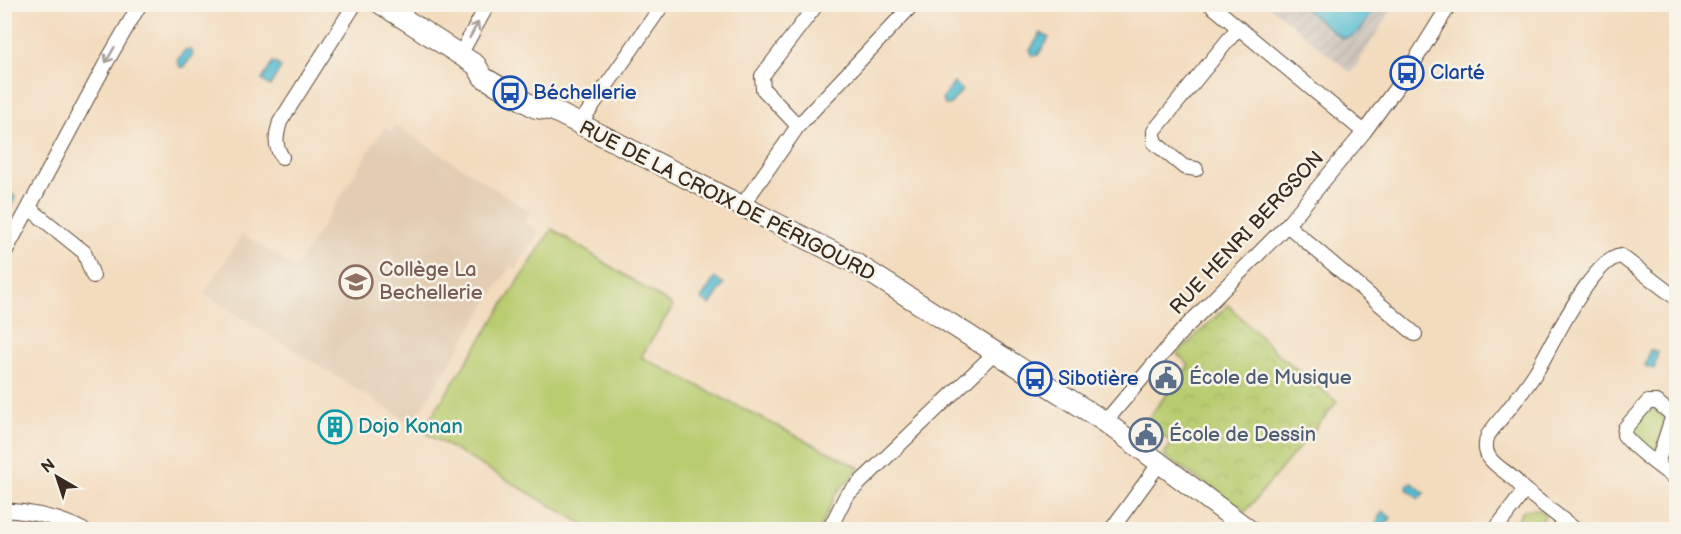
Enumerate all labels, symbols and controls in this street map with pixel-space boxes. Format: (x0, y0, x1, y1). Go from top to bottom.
one-way arrow (468, 22, 480, 39)
one-way arrow (104, 46, 116, 63)
bus stop icon: Clarté (1389, 55, 1425, 91)
place label: Clarté (1430, 61, 1485, 85)
bus stop icon: Béchellerie (492, 75, 528, 111)
place label: Béchellerie (533, 81, 637, 105)
street label: RUE DE LA CROIX DE PÉRIGOURD (575, 115, 879, 286)
street label: RUE HENRI BERGSON (1165, 146, 1329, 320)
place label: Collège La Bechellerie (379, 258, 483, 305)
school or university icon: Collège La Bechellerie (338, 264, 374, 300)
public building icon: École de Musique (1148, 360, 1184, 396)
bus stop icon: Sibotière (1017, 361, 1053, 397)
place label: École de Musique (1189, 365, 1352, 390)
place label: Sibotière (1058, 367, 1139, 391)
building icon: Dojo Konan (317, 409, 353, 445)
place label: Dojo Konan (358, 415, 463, 439)
public building icon: École de Dessin (1128, 417, 1164, 453)
place label: École de Dessin (1169, 422, 1316, 447)
north arrow (27, 447, 87, 507)
text: N (38, 455, 59, 478)

